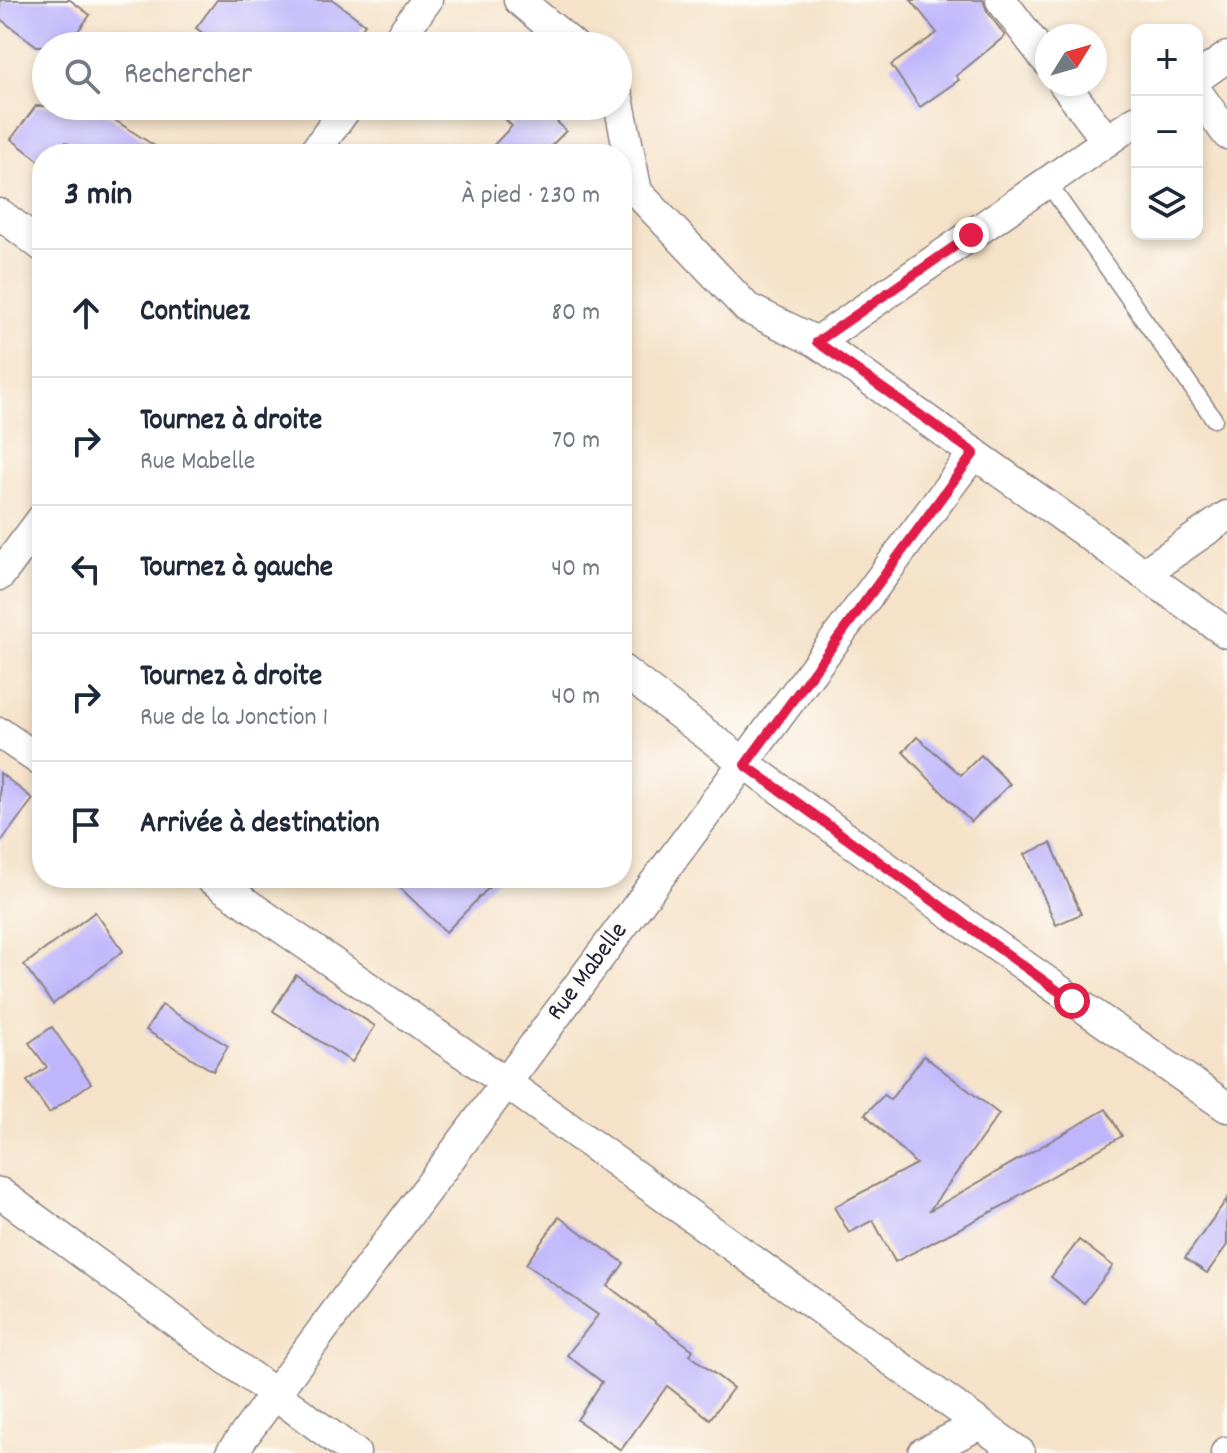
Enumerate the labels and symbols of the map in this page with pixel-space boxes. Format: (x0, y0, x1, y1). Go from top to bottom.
north arrow (1035, 24, 1107, 96)
route end (953, 217, 989, 253)
street label: Rue Mabelle (539, 915, 637, 1029)
route start (1054, 983, 1090, 1019)

